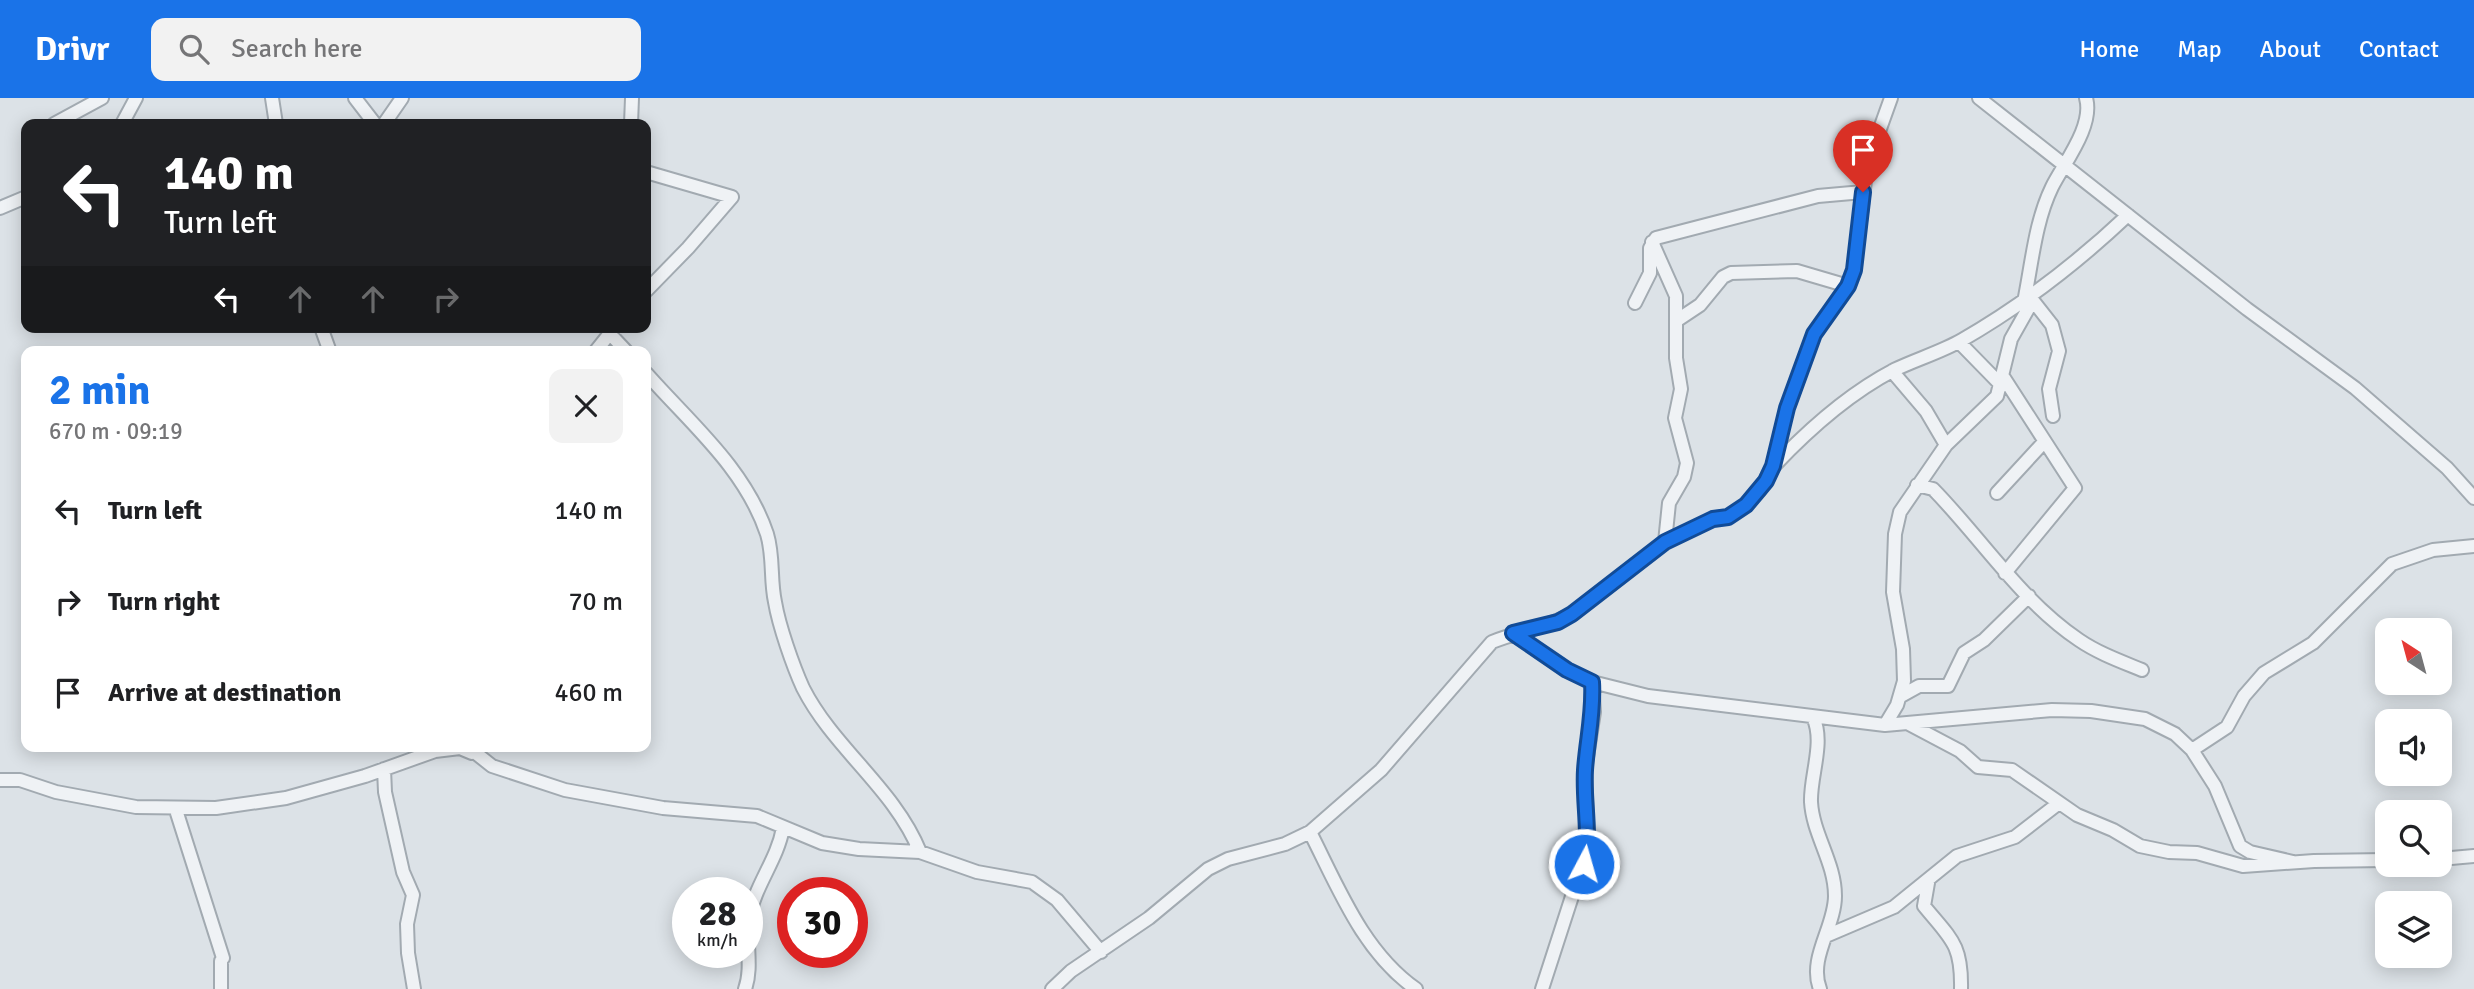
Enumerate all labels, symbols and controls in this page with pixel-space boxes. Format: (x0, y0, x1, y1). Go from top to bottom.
search box (151, 18, 641, 81)
text: Drivr (35, 29, 109, 70)
icon: search (175, 30, 213, 68)
text: Search here (231, 33, 362, 65)
text: Home (2079, 34, 2139, 64)
text: Map (2177, 34, 2222, 64)
text: About (2260, 34, 2321, 64)
text: Contact (2359, 34, 2439, 64)
pin (1833, 120, 1893, 192)
icon: arrive (1844, 131, 1882, 169)
text: 140 m (164, 143, 294, 203)
icon: left (49, 147, 140, 238)
text: Turn left (164, 203, 277, 242)
icon: left (208, 280, 246, 318)
icon: ahead (281, 280, 319, 318)
icon: ahead (354, 280, 392, 318)
icon: right (427, 280, 465, 318)
text: 2 min (49, 365, 150, 416)
button: close (549, 369, 623, 443)
text: 670 m · 09:19 (49, 417, 183, 446)
icon: left (49, 492, 87, 530)
text: Turn left (108, 495, 202, 527)
text: 140 m (554, 495, 623, 527)
icon: right (49, 583, 87, 621)
text: Turn right (108, 586, 220, 618)
text: 70 m (568, 586, 623, 618)
north arrow (2375, 618, 2452, 695)
map controls (2375, 618, 2452, 968)
icon: arrive (49, 674, 87, 712)
text: Arrive at destination (108, 677, 341, 709)
text: 460 m (554, 677, 623, 709)
button: sound (2375, 709, 2452, 786)
button: search (2375, 800, 2452, 877)
position arrow (1547, 827, 1621, 901)
speed limit sign: 30 (777, 877, 868, 968)
button: layers (2375, 891, 2452, 968)
text: 28 (699, 892, 736, 935)
text: km/h (697, 929, 738, 951)

